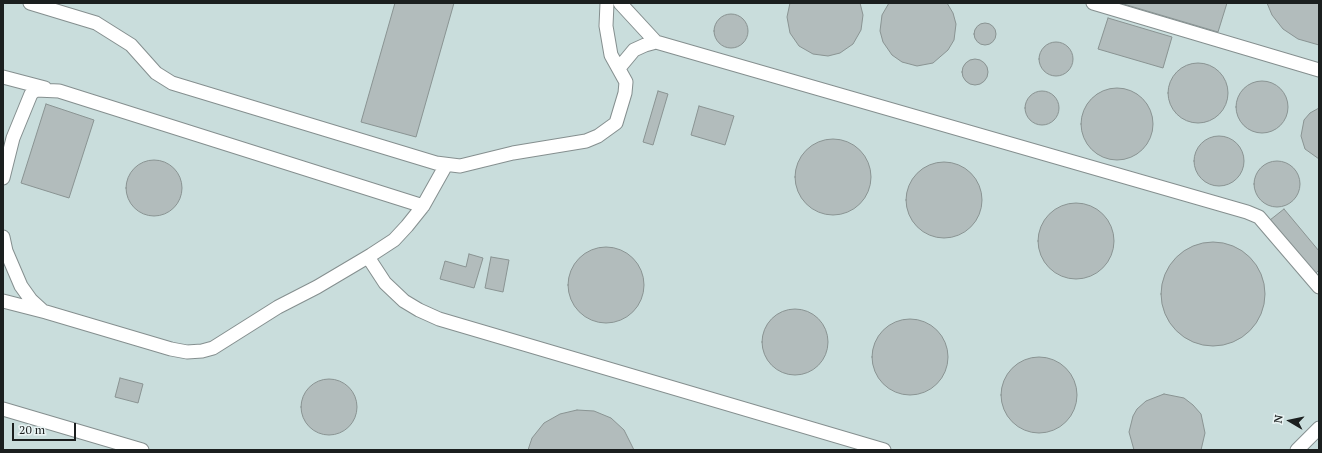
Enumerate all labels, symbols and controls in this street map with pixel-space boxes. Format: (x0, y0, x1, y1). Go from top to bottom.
north arrow (1270, 401, 1310, 441)
text: N (1271, 414, 1286, 424)
scale bar (14, 415, 78, 441)
text: 20 m (19, 422, 45, 437)

